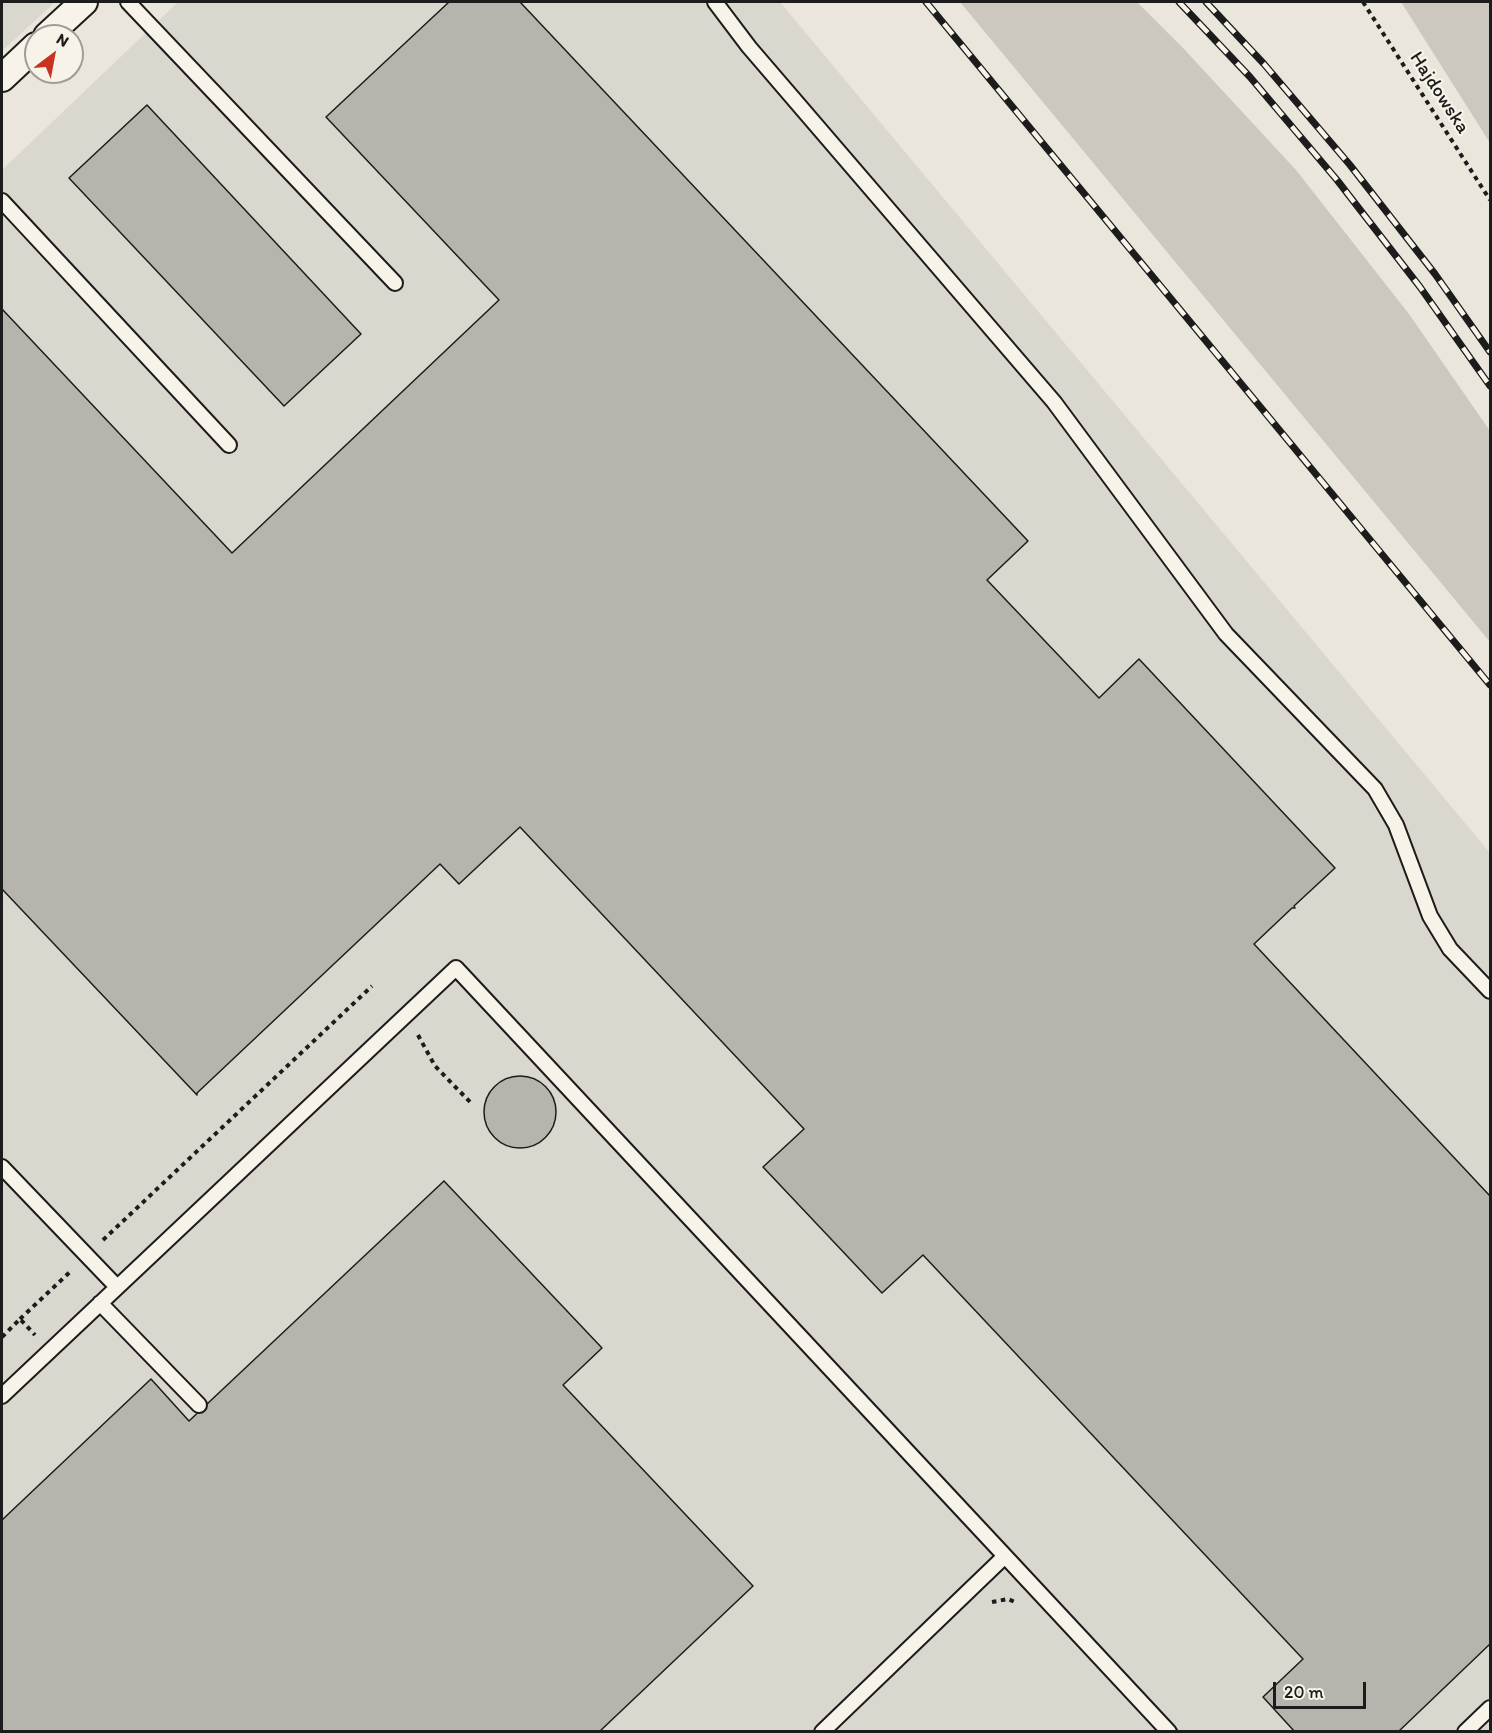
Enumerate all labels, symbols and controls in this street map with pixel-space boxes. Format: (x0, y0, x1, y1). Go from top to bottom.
north arrow (24, 24, 84, 84)
text: N (53, 29, 72, 51)
street label: Hajdowska (1404, 47, 1474, 139)
scale bar (1276, 1670, 1369, 1708)
text: 20 m (1284, 1681, 1324, 1703)

